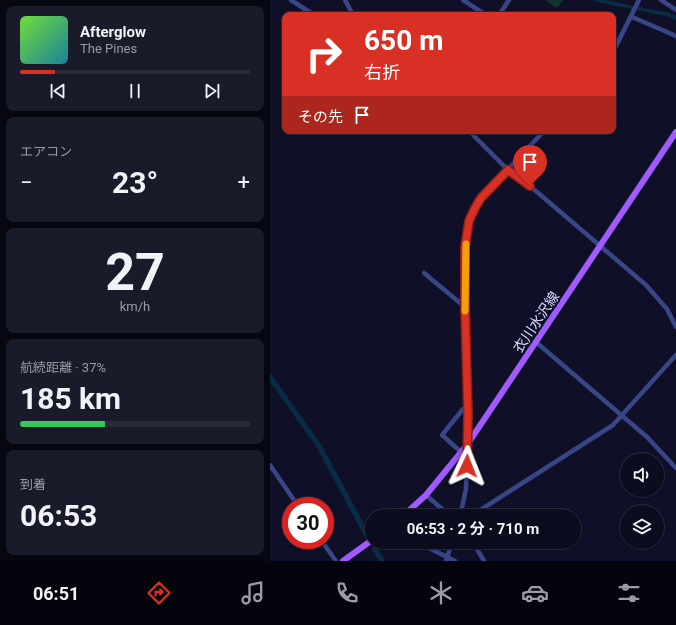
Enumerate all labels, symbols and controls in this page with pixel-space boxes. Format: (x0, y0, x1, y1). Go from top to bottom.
text: Afterglow (80, 23, 146, 41)
text: 650 m (364, 24, 443, 57)
icon: right (298, 28, 350, 80)
text: The Pines (80, 41, 137, 56)
text: 右折 (364, 62, 400, 83)
icon: previous (47, 80, 69, 102)
icon: pause (124, 80, 146, 102)
icon: next (201, 80, 223, 102)
icon: arrive (351, 104, 373, 126)
text: その先 (298, 108, 343, 126)
text: エアコン (20, 144, 72, 159)
pin (513, 145, 547, 186)
icon: arrive (519, 151, 541, 173)
text: 23° (112, 165, 158, 200)
text: − (20, 170, 33, 195)
text: + (238, 170, 250, 195)
text: 27 (105, 242, 165, 303)
street label: 衣川水沢線 (510, 289, 562, 355)
text: km/h (120, 299, 150, 314)
text: 航続距離 · 37% (20, 360, 106, 375)
text: 185 km (20, 381, 121, 416)
position arrow (446, 445, 488, 487)
map controls (620, 453, 664, 549)
button: sound (620, 453, 664, 497)
text: 到着 (20, 477, 46, 492)
speed limit sign: 30 (282, 497, 334, 549)
text: 06:53 (20, 498, 97, 533)
button: layers (620, 505, 664, 549)
text: 06:53 · 2 分 · 710 m (407, 520, 539, 538)
icon: directions (145, 579, 173, 607)
icon: music (239, 579, 267, 607)
icon: phone (333, 579, 361, 607)
icon: climate (427, 579, 455, 607)
icon: car (521, 579, 549, 607)
icon: filters (615, 579, 643, 607)
text: 06:51 (33, 583, 79, 604)

